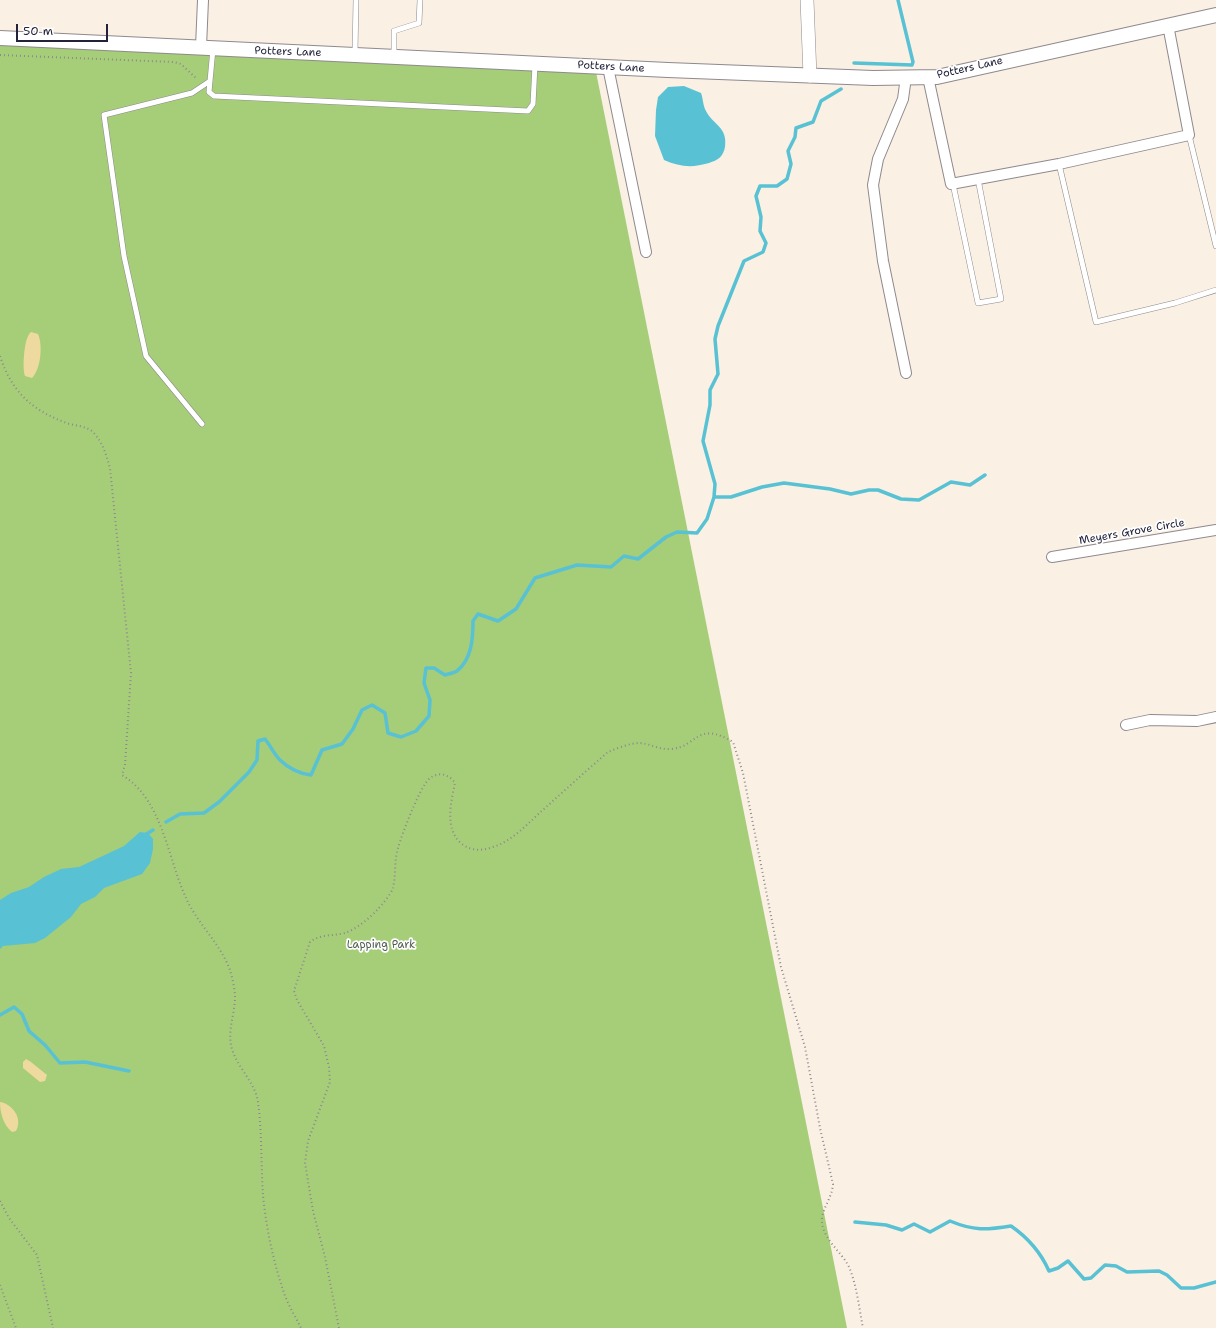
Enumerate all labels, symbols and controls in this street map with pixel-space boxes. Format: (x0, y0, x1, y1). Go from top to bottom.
scale bar (18, 16, 110, 42)
text: 50 m (23, 23, 53, 39)
street label: Potters Lane (254, 44, 322, 60)
street label: Potters Lane (936, 54, 1004, 82)
street label: Potters Lane (577, 59, 645, 75)
street label: Meyers Grove Circle (1078, 516, 1186, 548)
park label: Lapping Park (347, 938, 415, 952)

